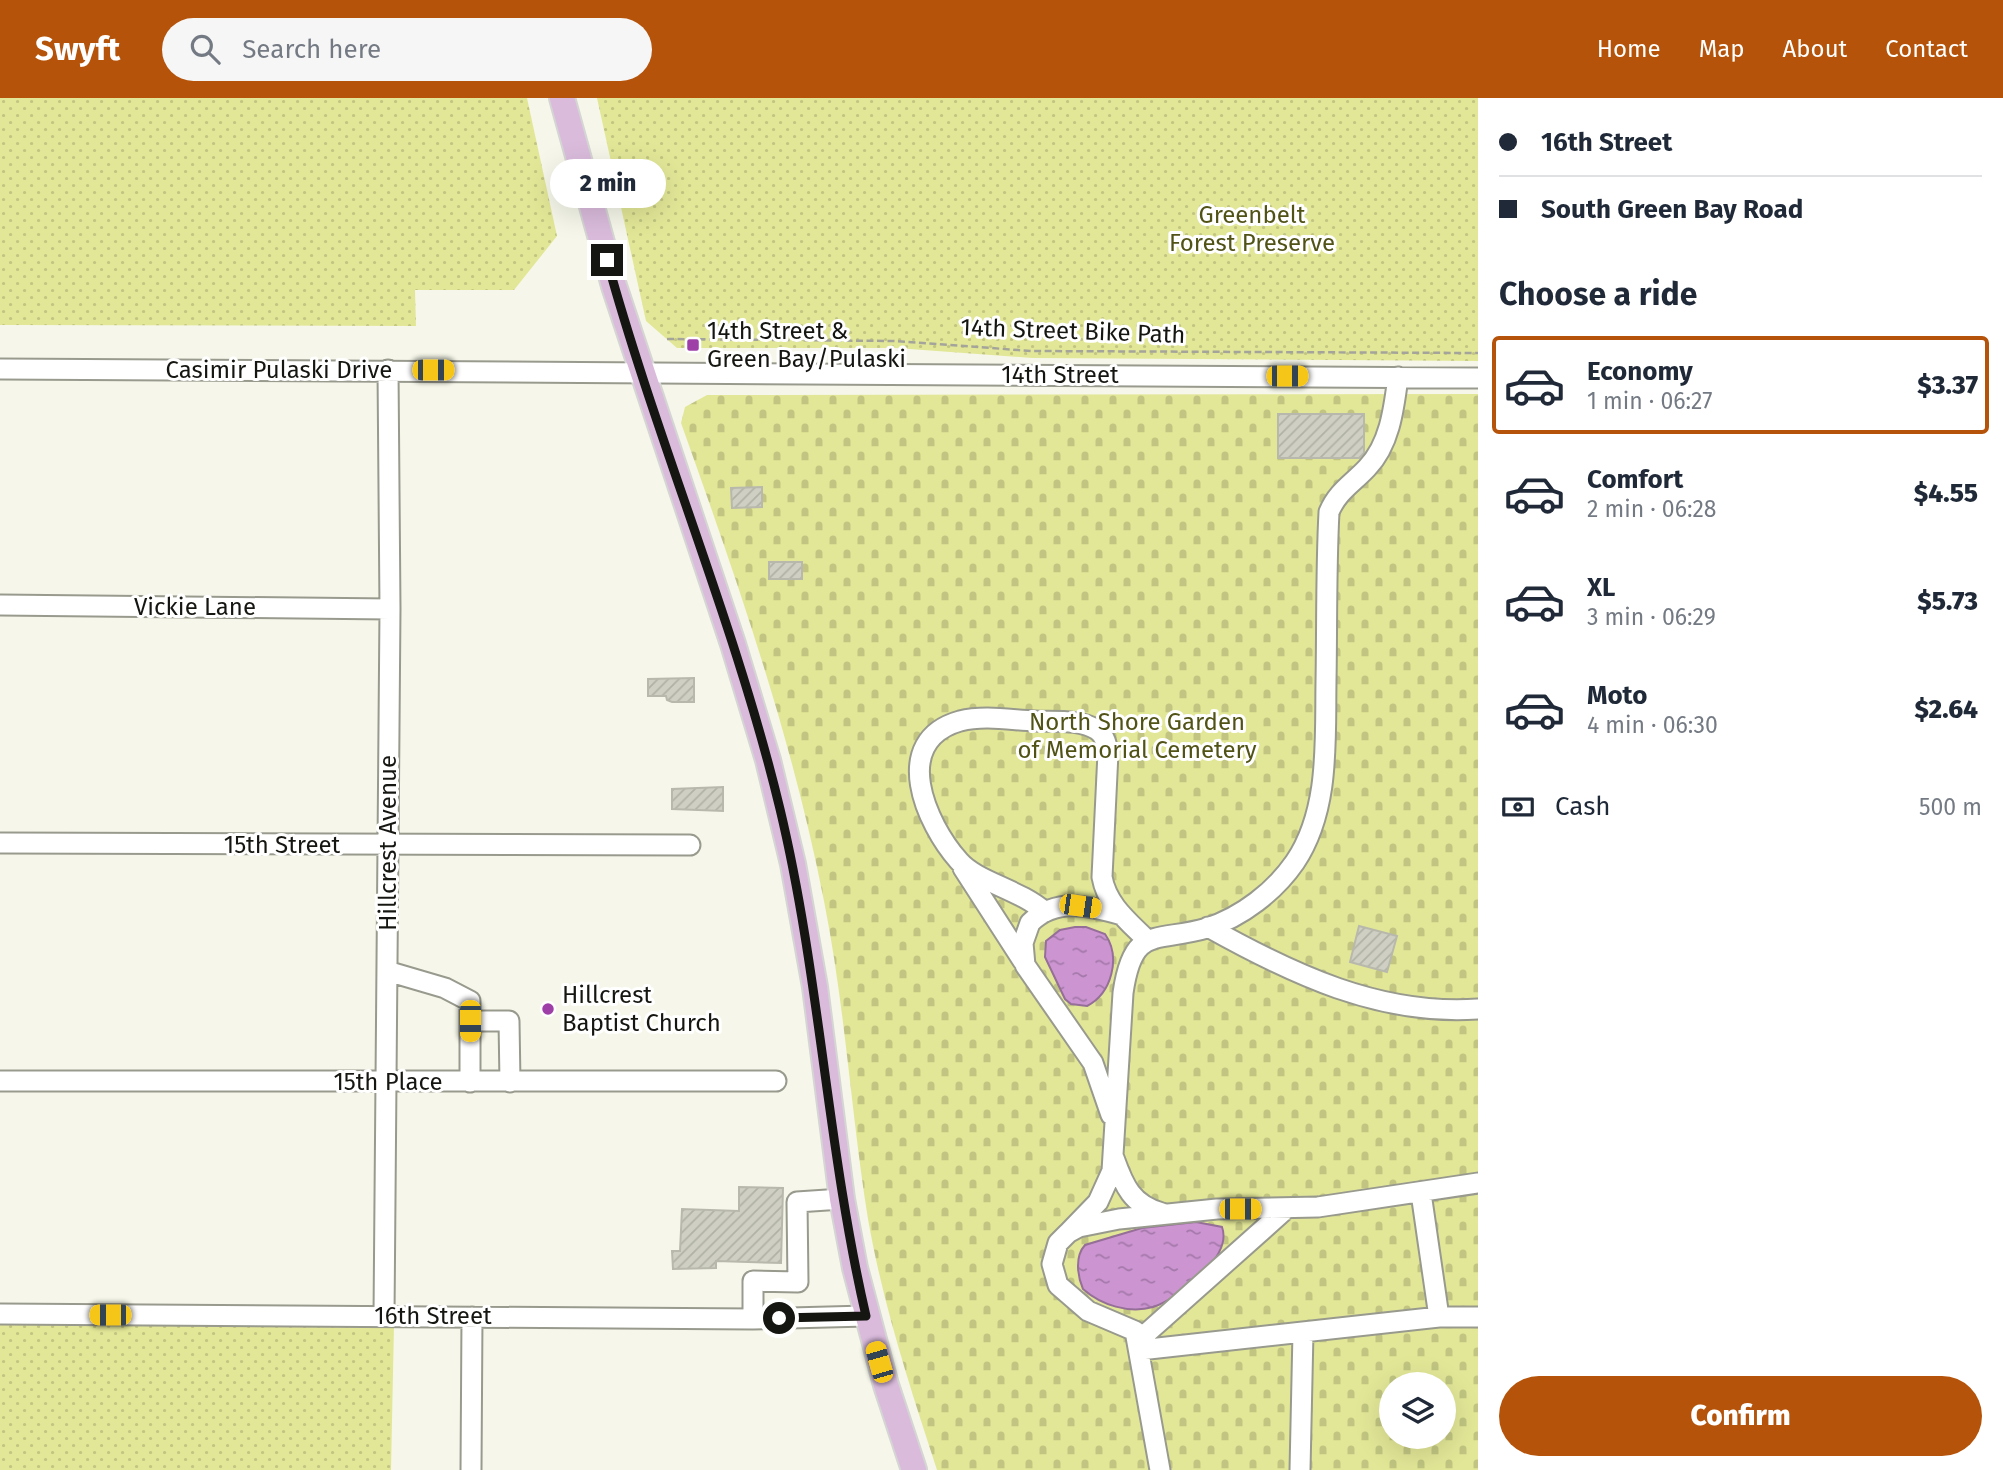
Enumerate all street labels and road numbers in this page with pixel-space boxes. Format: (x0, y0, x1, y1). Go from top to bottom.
street label: 14th Street Bike Path (960, 313, 1186, 349)
street label: Casimir Pulaski Drive (166, 356, 392, 384)
street label: 14th Street (1001, 361, 1119, 389)
street label: Vickie Lane (134, 593, 256, 621)
street label: Hillcrest Avenue (374, 755, 402, 931)
street label: 15th Street (224, 831, 341, 859)
street label: 15th Place (333, 1068, 443, 1096)
street label: 16th Street (374, 1302, 492, 1330)

